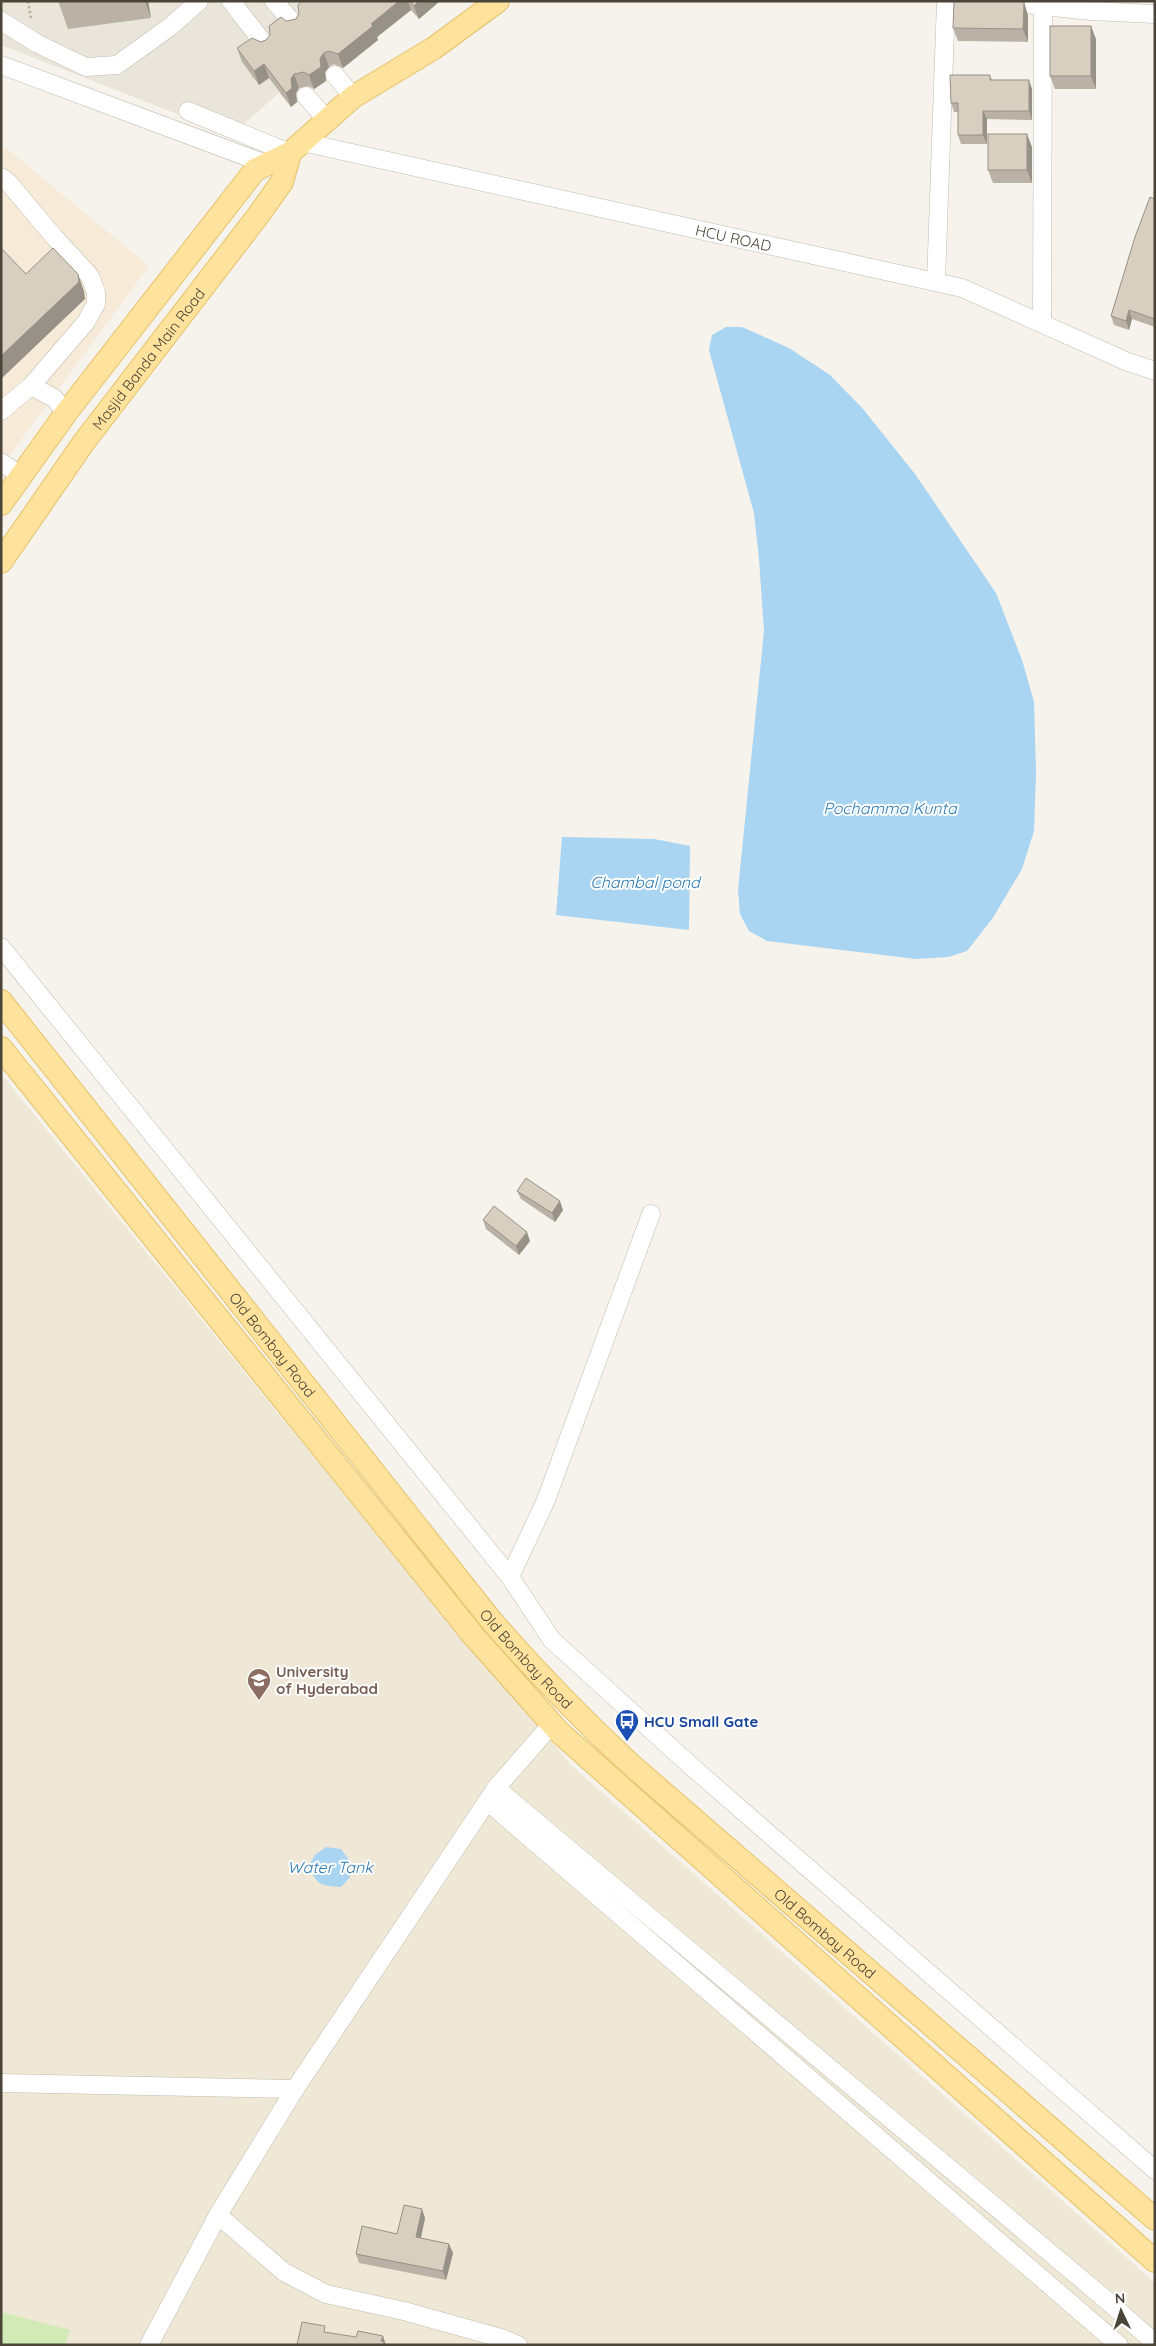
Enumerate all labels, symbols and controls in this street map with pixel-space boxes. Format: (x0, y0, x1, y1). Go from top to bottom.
street label: HCU ROAD (694, 220, 774, 255)
street label: Masjid Banda Main Road (88, 284, 208, 433)
water label: Pochamma Kunta (823, 798, 958, 818)
water label: Chambal pond (590, 872, 702, 892)
street label: Old Bombay Road (225, 1288, 320, 1401)
street label: Old Bombay Road (476, 1605, 577, 1712)
place label: University of Hyderabad (276, 1662, 378, 1698)
school or university icon: University of Hyderabad (246, 1667, 272, 1701)
bus stop icon: HCU Small Gate (614, 1708, 640, 1742)
place label: HCU Small Gate (644, 1712, 759, 1731)
water label: Water Tank (287, 1857, 374, 1877)
street label: Old Bombay Road (770, 1884, 880, 1982)
north arrow (1096, 2286, 1146, 2336)
text: N (1114, 2289, 1126, 2307)

